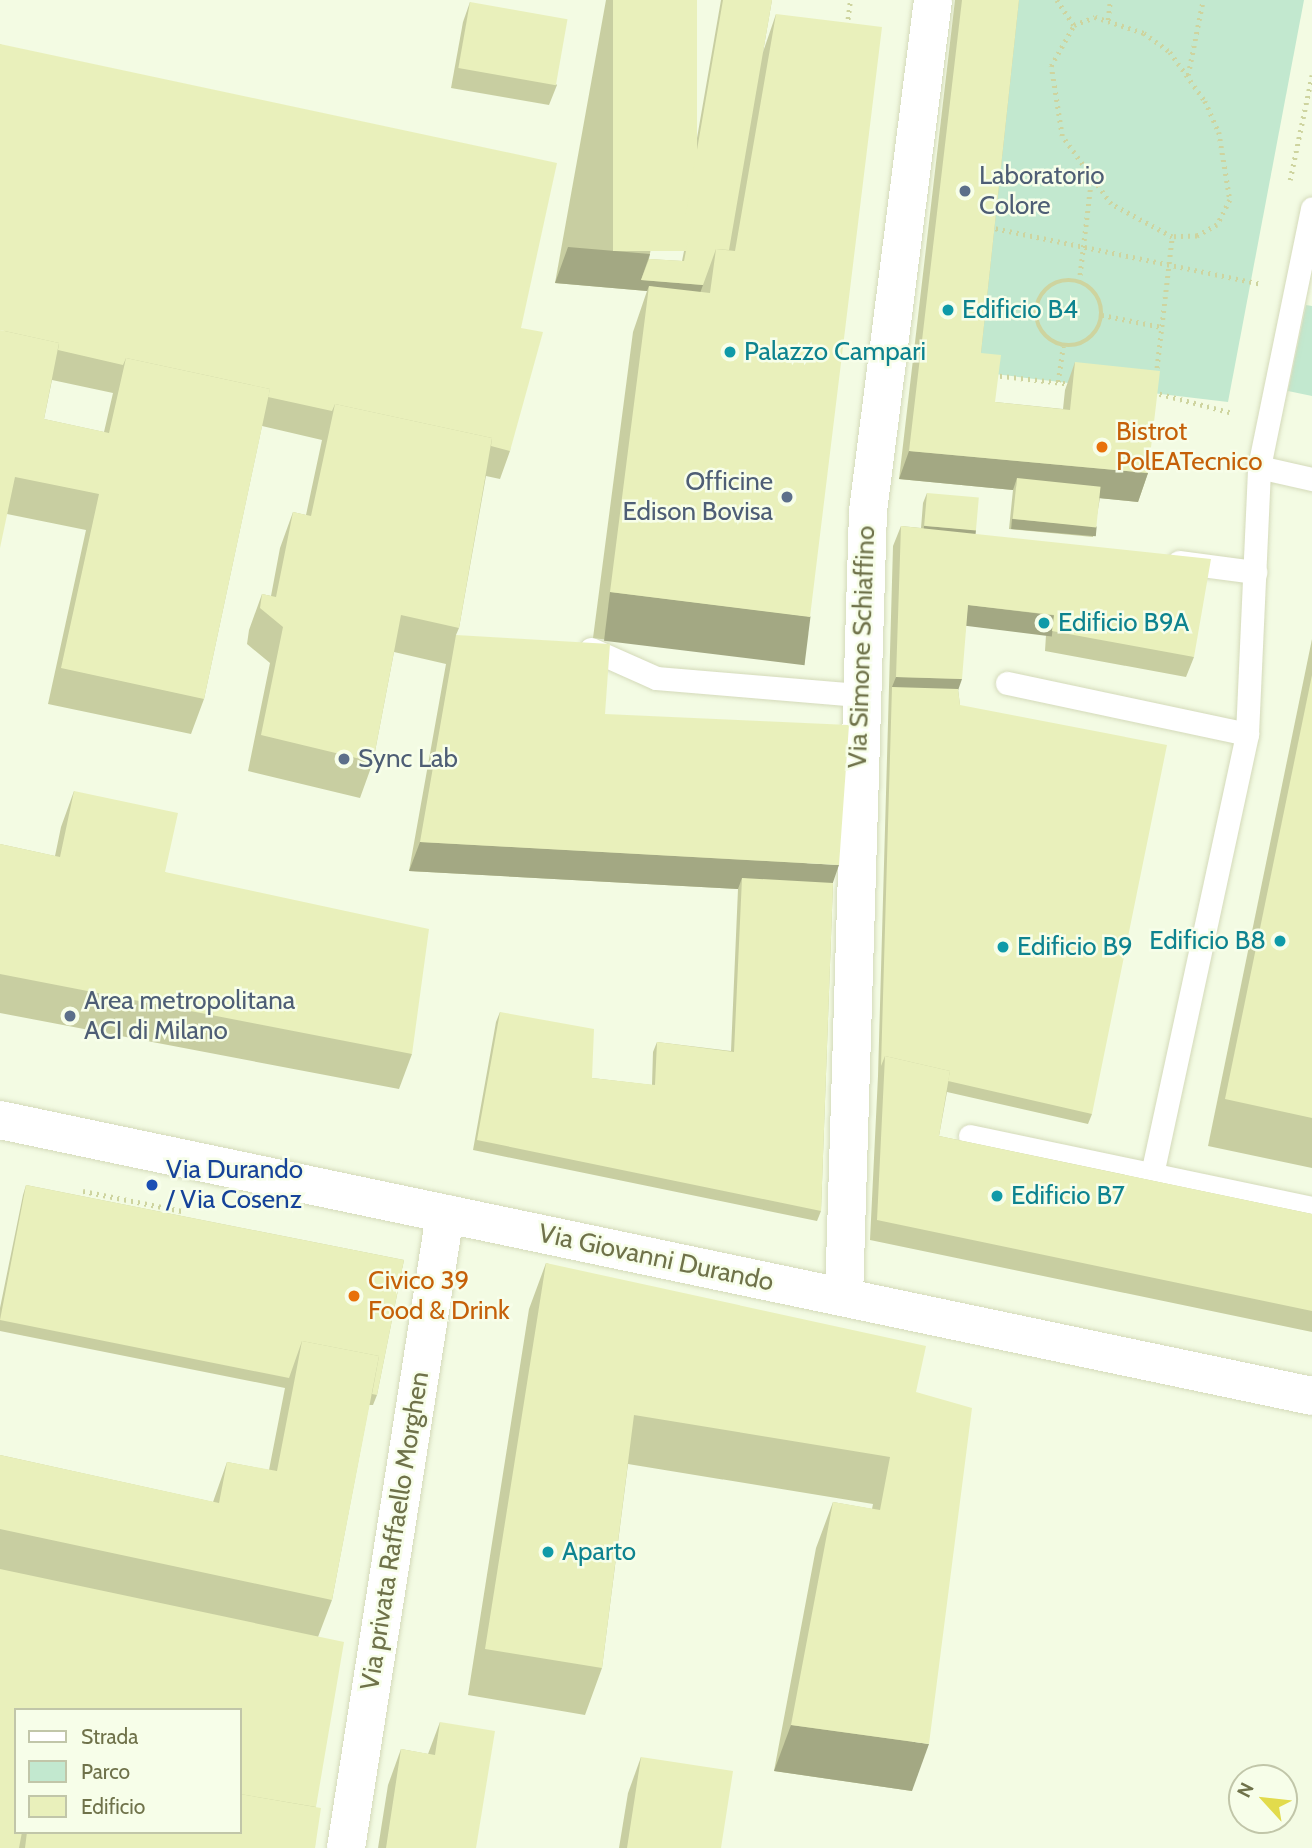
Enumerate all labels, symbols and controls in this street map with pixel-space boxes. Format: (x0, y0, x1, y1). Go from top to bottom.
place label: Laboratorio Colore (979, 160, 1104, 222)
marker: Laboratorio Colore (957, 183, 973, 199)
place label: Edificio B4 (962, 294, 1078, 326)
marker: Edificio B4 (940, 302, 956, 318)
place label: Palazzo Campari (744, 336, 926, 368)
marker: Palazzo Campari (722, 344, 738, 360)
place label: Bistrot PolEATecnico (1116, 416, 1262, 478)
marker: Bistrot PolEATecnico (1094, 439, 1110, 455)
place label: Officine Edison Bovisa (622, 466, 773, 528)
marker: Officine Edison Bovisa (779, 489, 795, 505)
street label: Via Simone Schiaffino (842, 525, 882, 769)
place label: Edificio B9A (1058, 607, 1189, 639)
marker: Edificio B9A (1036, 615, 1052, 631)
place label: Sync Lab (358, 743, 458, 775)
marker: Sync Lab (336, 751, 352, 767)
place label: Edificio B8 (1149, 925, 1266, 957)
place label: Edificio B9 (1017, 931, 1133, 963)
marker: Edificio B8 (1272, 933, 1288, 949)
marker: Edificio B9 (995, 939, 1011, 955)
place label: Area metropolitana ACI di Milano (84, 985, 295, 1046)
marker: Area metropolitana ACI di Milano (62, 1008, 78, 1024)
place label: Via Durando / Via Cosenz (166, 1154, 303, 1216)
marker: Via Durando / Via Cosenz (144, 1177, 160, 1193)
place label: Edificio B7 (1011, 1180, 1125, 1212)
marker: Edificio B7 (989, 1188, 1005, 1204)
street label: Via Giovanni Durando (536, 1218, 776, 1298)
place label: Civico 39 Food & Drink (368, 1265, 510, 1326)
marker: Civico 39 Food & Drink (346, 1288, 362, 1304)
street label: Via privata Raffaello Morghen (354, 1369, 436, 1693)
place label: Aparto (562, 1536, 636, 1568)
marker: Aparto (540, 1544, 556, 1560)
legend (14, 1708, 242, 1834)
text: Strada (81, 1724, 138, 1749)
text: Parco (81, 1759, 130, 1784)
north arrow (1228, 1764, 1298, 1834)
text: N (1232, 1779, 1259, 1801)
text: Edificio (81, 1794, 145, 1819)

